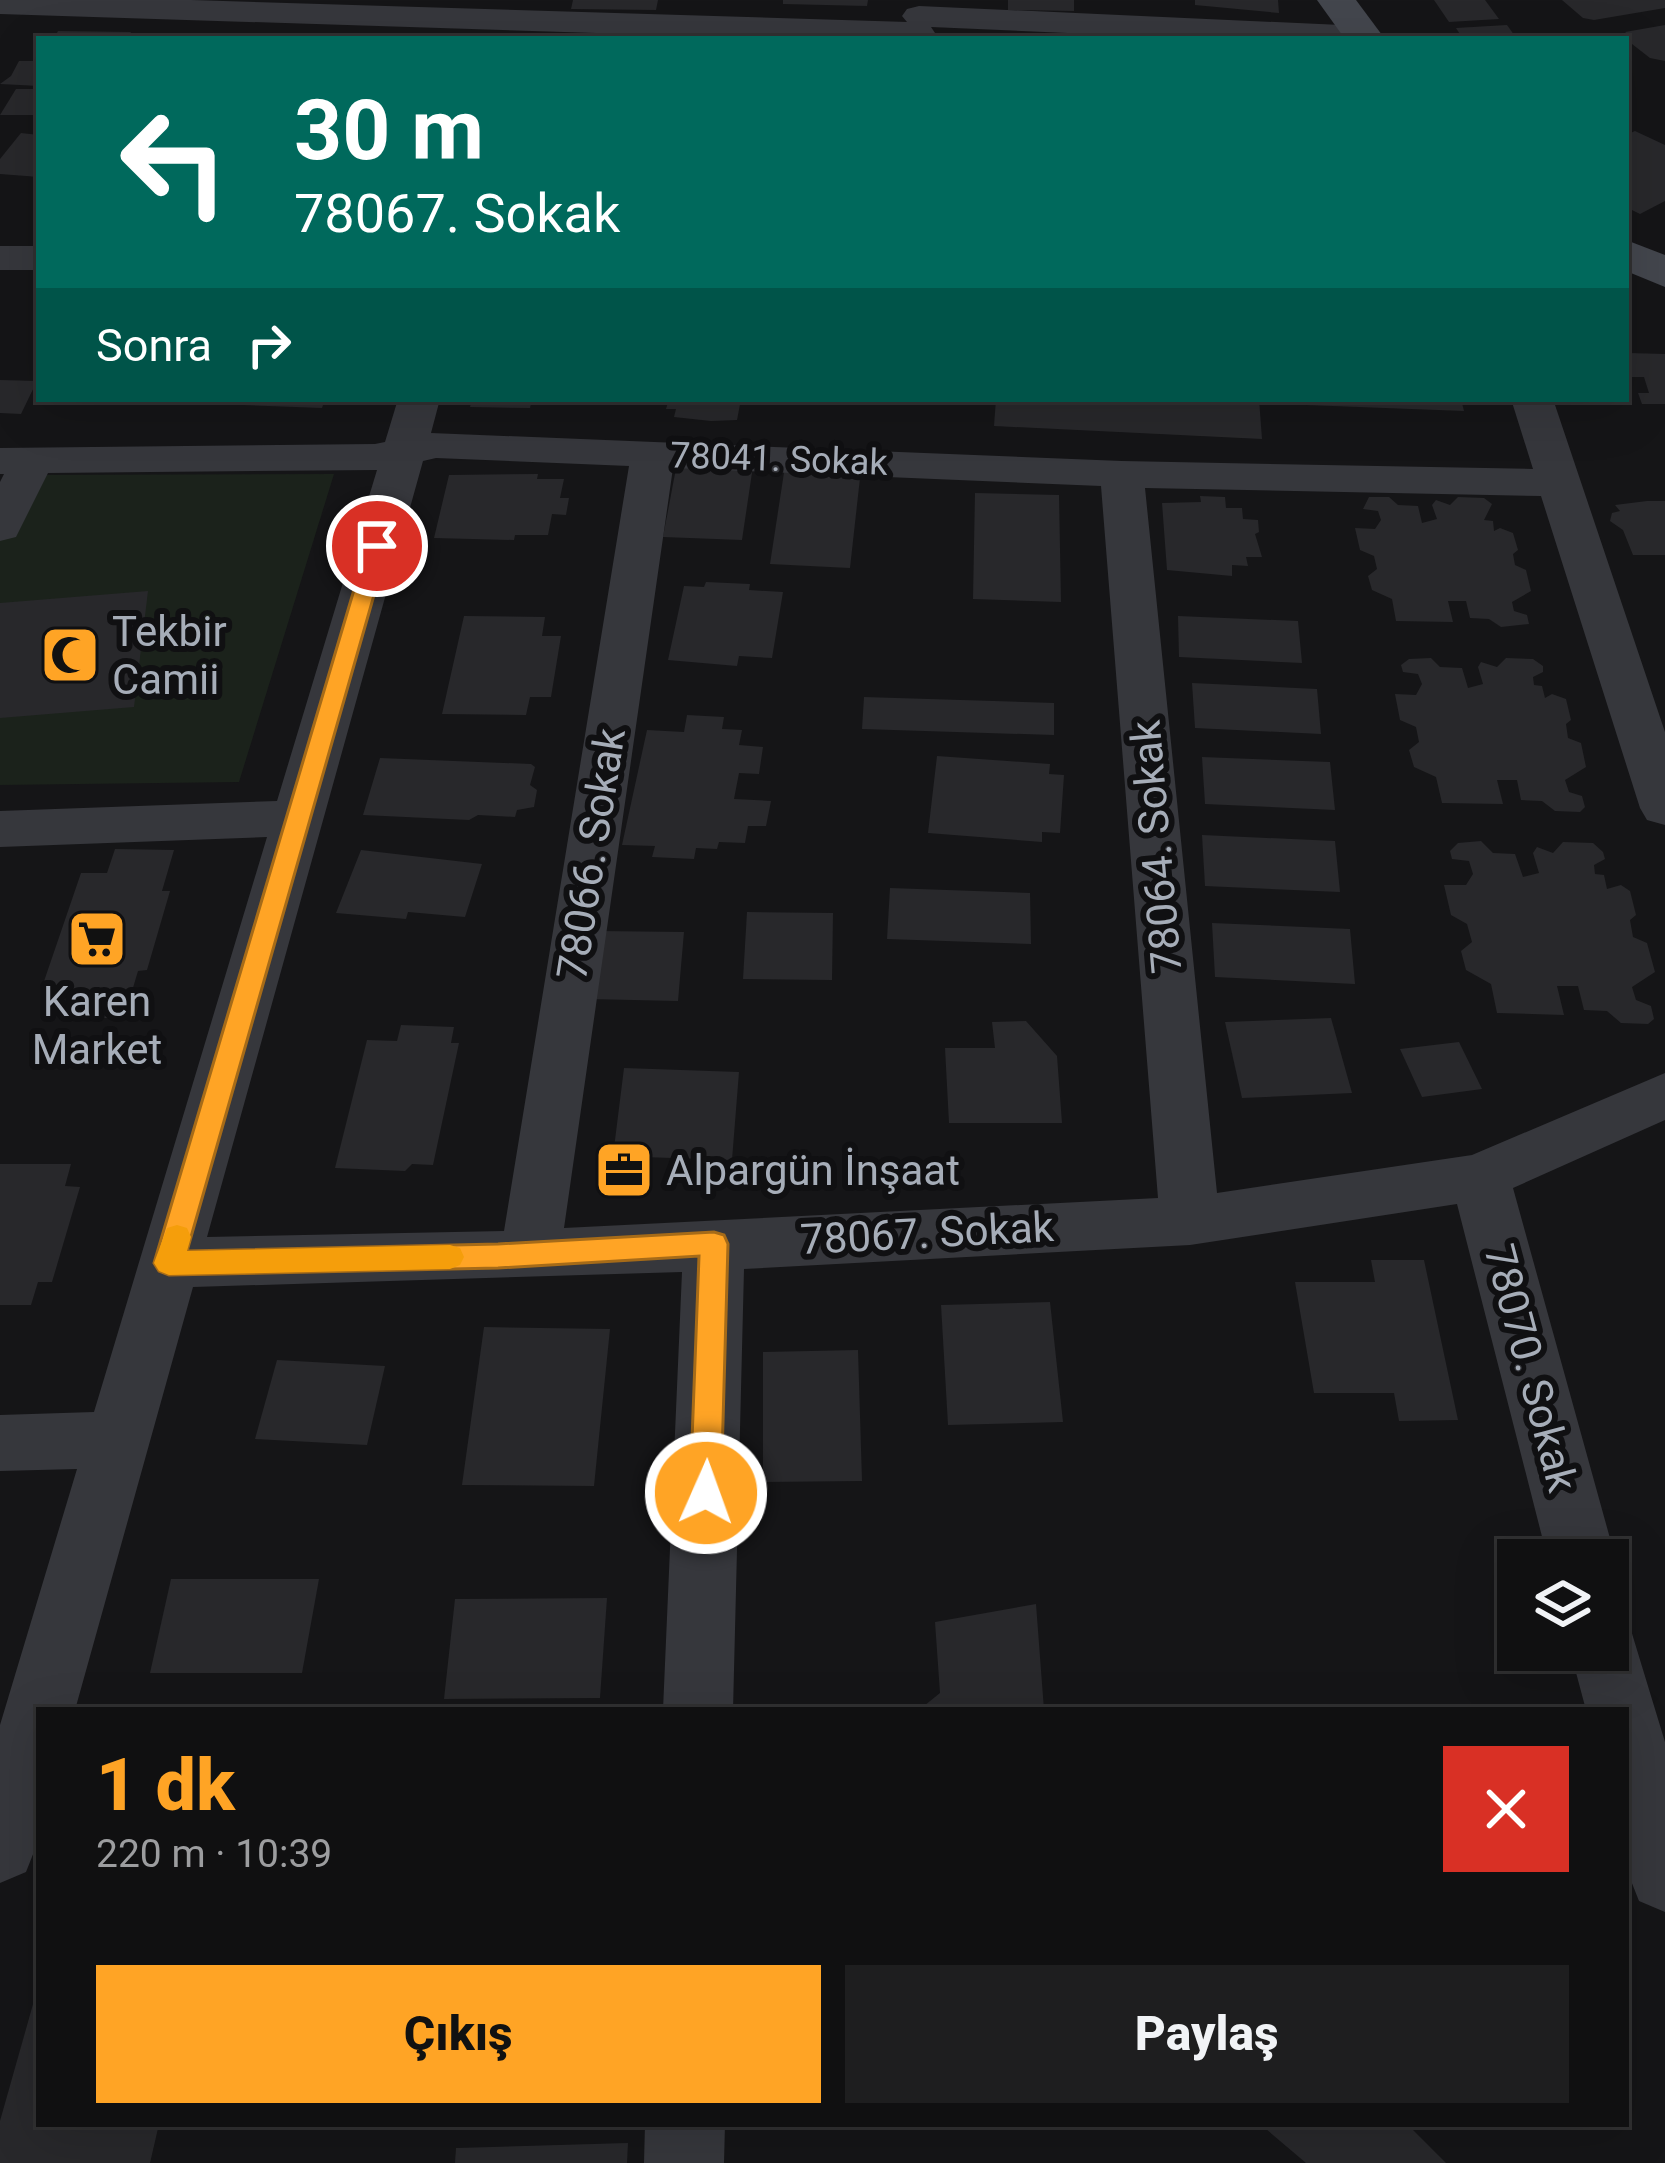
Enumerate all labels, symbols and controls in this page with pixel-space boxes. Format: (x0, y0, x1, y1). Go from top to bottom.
text: 30 m (294, 81, 484, 180)
icon: left (96, 84, 252, 240)
text: 78067. Sokak (294, 182, 620, 245)
icon: right (236, 312, 302, 378)
text: Sonra (96, 319, 212, 372)
street label: 78041. Sokak (670, 434, 889, 484)
pin (326, 495, 428, 597)
icon: arrive (344, 513, 410, 579)
place label: Tekbir Camii (112, 607, 227, 704)
mosque icon: Tekbir Camii (39, 624, 101, 686)
street label: 78064. Sokak (1120, 718, 1191, 976)
street label: 78066. Sokak (547, 724, 635, 983)
supermarket icon: Karen Market (66, 908, 128, 970)
place label: Karen Market (32, 977, 162, 1074)
office icon: Alpargün İnşaat (593, 1139, 655, 1201)
place label: Alpargün İnşaat (666, 1146, 960, 1195)
street label: 78067. Sokak (799, 1202, 1056, 1264)
street label: 78070. Sokak (1474, 1239, 1588, 1498)
position arrow (643, 1430, 769, 1556)
map controls (1497, 1539, 1629, 1671)
button: layers (1497, 1539, 1629, 1671)
text: 1 dk (96, 1743, 235, 1828)
button: close (1443, 1746, 1569, 1872)
text: 220 m · 10:39 (96, 1831, 332, 1877)
button: Çıkış (96, 1965, 821, 2103)
button: Paylaş (845, 1965, 1569, 2103)

